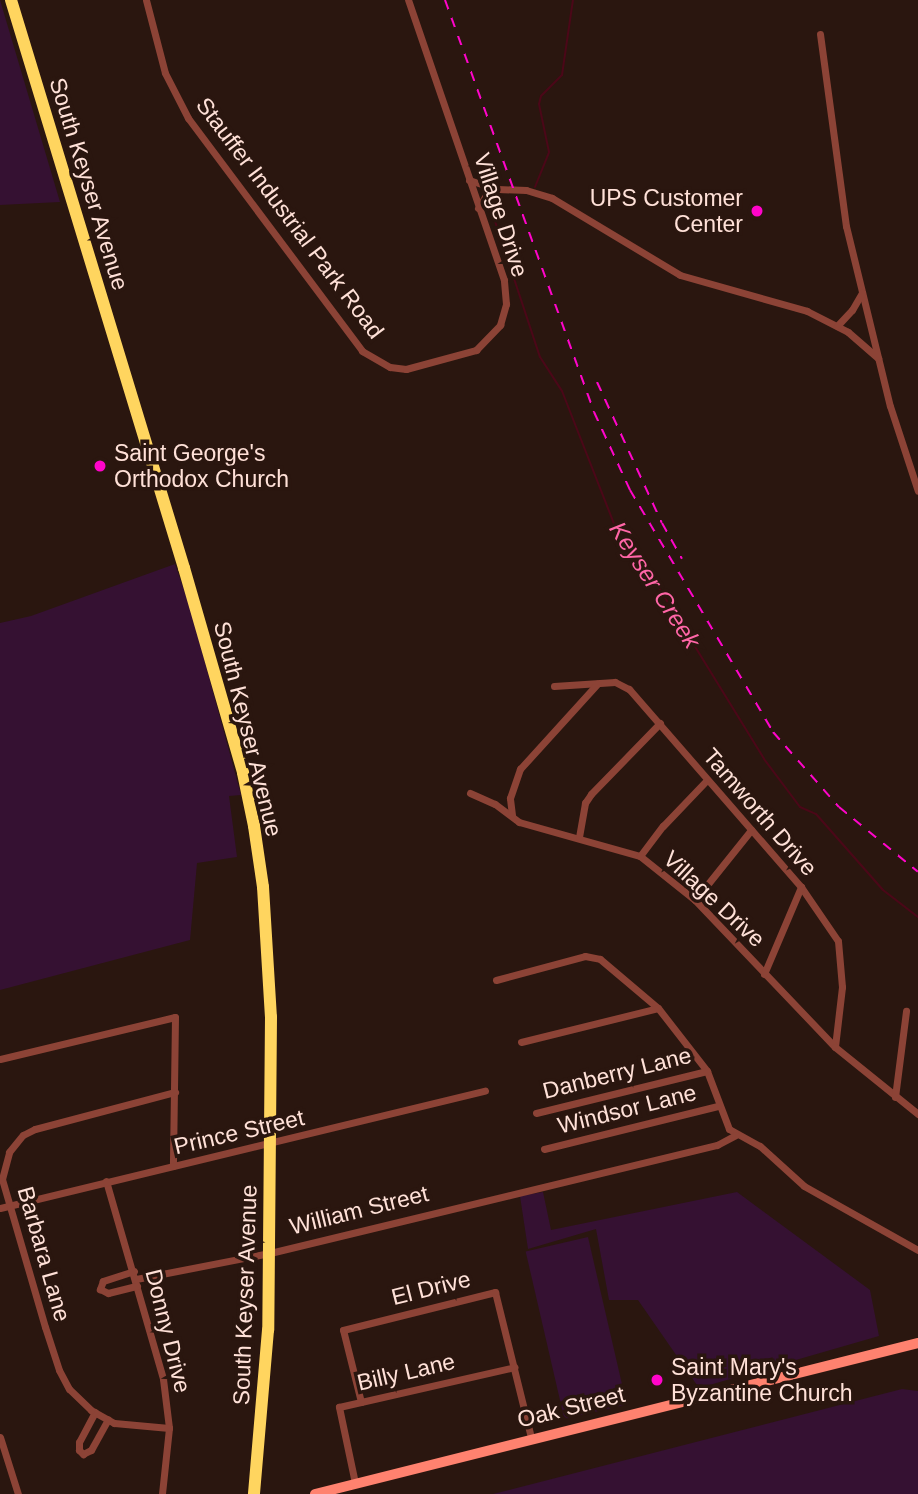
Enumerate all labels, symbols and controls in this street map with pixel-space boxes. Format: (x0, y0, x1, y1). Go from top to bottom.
street label: South Keyser Avenue (43, 74, 135, 294)
street label: Stauffer Industrial Park Road (190, 92, 390, 344)
street label: Village Drive (468, 150, 534, 280)
place label: UPS Customer Center (590, 184, 743, 238)
marker: UPS Customer Center (749, 203, 765, 219)
place label: Saint George's Orthodox Church (114, 439, 289, 493)
marker: Saint George's Orthodox Church (92, 458, 108, 474)
water label: Keyser Creek (603, 516, 707, 654)
street label: South Keyser Avenue (208, 618, 288, 840)
street label: Tamworth Drive (697, 743, 823, 881)
street label: Village Drive (658, 845, 770, 953)
street label: Danberry Lane (540, 1041, 694, 1105)
street label: Windsor Lane (555, 1078, 699, 1140)
street label: Prince Street (171, 1104, 307, 1160)
street label: William Street (287, 1179, 431, 1241)
street label: Barbara Lane (12, 1183, 76, 1325)
street label: South Keyser Avenue (227, 1184, 263, 1406)
street label: El Drive (389, 1265, 473, 1311)
street label: Donny Drive (139, 1266, 197, 1396)
street label: Billy Lane (354, 1347, 458, 1397)
place label: Saint Mary's Byzantine Church (671, 1353, 853, 1407)
marker: Saint Mary's Byzantine Church (649, 1372, 665, 1388)
street label: Oak Street (514, 1380, 628, 1434)

